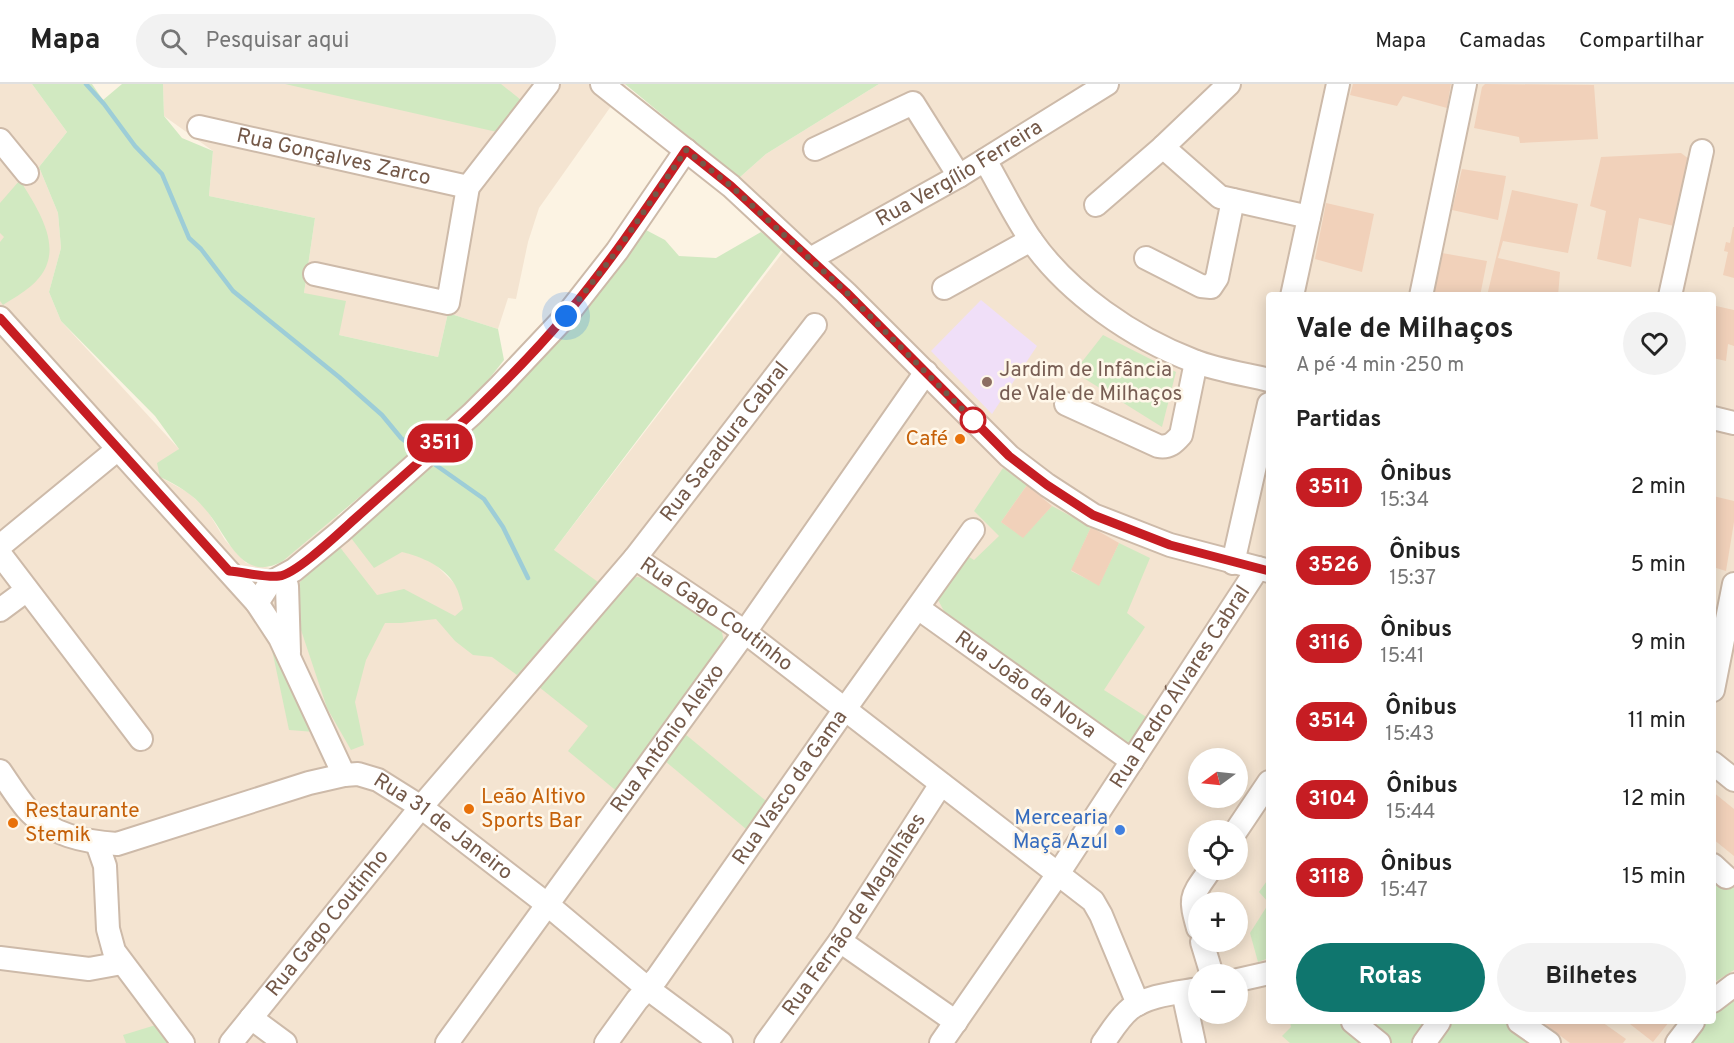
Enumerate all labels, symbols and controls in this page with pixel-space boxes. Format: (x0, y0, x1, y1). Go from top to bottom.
search box (136, 14, 556, 68)
text: Mapa (30, 23, 100, 59)
icon: search (157, 25, 190, 58)
text: Pesquisar aqui (205, 28, 349, 55)
text: Mapa (1375, 28, 1426, 55)
text: Camadas (1459, 28, 1546, 55)
text: Compartilhar (1579, 28, 1704, 55)
street label: Rua Vergílio Ferreira (871, 114, 1048, 233)
street label: Rua Gonçalves Zarco (234, 122, 433, 192)
your location (551, 301, 581, 331)
text: Vale de Milhaços (1296, 312, 1514, 348)
button: heart (1623, 312, 1686, 375)
text: A pé · 4 min · 250 m (1296, 353, 1464, 379)
street label: Rua Sacadura Cabral (654, 356, 795, 528)
place label: Jardim de Infância de Vale de Milhaços (999, 357, 1182, 408)
marker: Jardim de Infância de Vale de Milhaços (980, 375, 994, 389)
unlabelled marker (960, 407, 986, 433)
text: Partidas (1296, 407, 1381, 434)
line badge: 3511 (398, 424, 482, 462)
place label: Café (906, 426, 948, 453)
text: 3511 (419, 430, 461, 457)
marker: Café (953, 432, 967, 446)
text: Ônibus (1380, 461, 1452, 488)
text: 3511 (1308, 474, 1350, 501)
text: 2 min (1631, 474, 1686, 501)
text: 15:34 (1380, 488, 1429, 514)
text: Ônibus (1389, 539, 1461, 566)
street label: Rua Gago Coutinho (634, 551, 799, 678)
text: 3526 (1308, 552, 1359, 579)
text: 5 min (1631, 552, 1686, 579)
text: 15:37 (1389, 566, 1436, 592)
street label: Rua Pedro Álvares Cabral (1104, 580, 1257, 794)
text: Ônibus (1380, 617, 1452, 644)
street label: Rua João da Nova (949, 625, 1102, 745)
text: 3116 (1308, 630, 1350, 657)
text: 9 min (1631, 630, 1686, 657)
text: 15:41 (1380, 644, 1425, 670)
street label: Rua António Aleixo (605, 659, 731, 818)
text: Ônibus (1385, 695, 1457, 722)
street label: Rua Vasco da Gama (726, 705, 854, 871)
text: 3514 (1308, 708, 1355, 735)
text: 11 min (1628, 708, 1686, 735)
text: 15:43 (1385, 722, 1434, 748)
north arrow (1188, 748, 1248, 808)
map controls (1188, 748, 1248, 1024)
street label: Rua 31 de Janeiro (368, 767, 518, 886)
text: Ônibus (1386, 773, 1458, 800)
place label: Leão Altivo Sports Bar (481, 784, 586, 835)
text: 3104 (1308, 786, 1356, 813)
text: 12 min (1623, 786, 1686, 813)
place label: Restaurante Stemik (25, 798, 140, 849)
text: 15:44 (1386, 800, 1435, 826)
marker: Leão Altivo Sports Bar (462, 802, 476, 816)
place label: Mercearia Maçã Azul (1013, 805, 1108, 856)
street label: Rua Fernão de Magalhães (777, 808, 932, 1021)
marker: Restaurante Stemik (6, 816, 20, 830)
button: locate (1188, 820, 1248, 880)
marker: Mercearia Maçã Azul (1113, 823, 1127, 837)
street label: Rua Gago Coutinho (260, 844, 395, 1002)
text: Ônibus (1381, 851, 1452, 878)
text: 3118 (1308, 864, 1351, 891)
text: 15 min (1622, 864, 1686, 891)
text: 15:47 (1381, 878, 1428, 904)
button: + (1188, 892, 1248, 952)
button: Rotas (1296, 943, 1485, 1012)
button: Bilhetes (1497, 943, 1686, 1012)
button: − (1188, 964, 1248, 1024)

